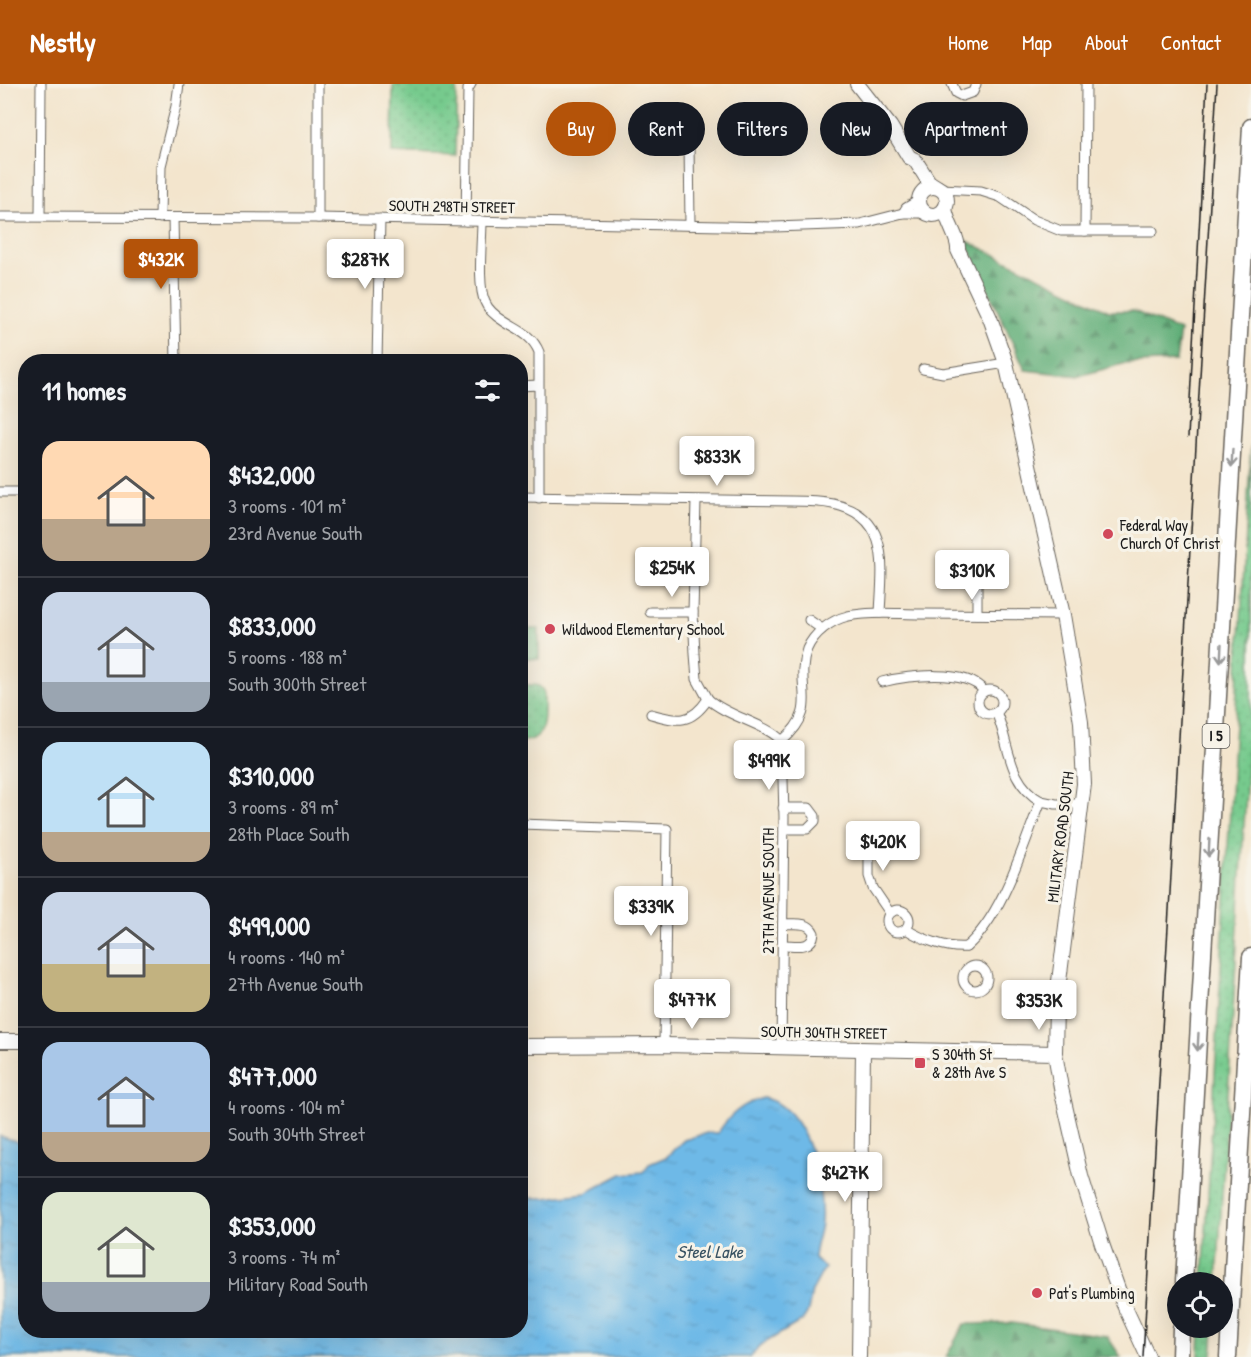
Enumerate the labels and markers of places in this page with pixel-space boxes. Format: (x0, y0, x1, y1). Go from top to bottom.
pin: $432K (119, 239, 203, 290)
pin: $287K (323, 239, 407, 290)
pin: $833K (675, 436, 759, 487)
place label: Federal Way Church Of Christ (1119, 514, 1220, 554)
marker: Federal Way Church Of Christ (1101, 527, 1115, 541)
pin: $254K (630, 547, 714, 598)
pin: $310K (930, 550, 1014, 601)
place label: Wildwood Elementary School (562, 618, 725, 640)
marker: Wildwood Elementary School (543, 622, 557, 636)
pin: $499K (727, 740, 811, 791)
pin: $420K (841, 821, 925, 872)
pin: $339K (609, 886, 693, 937)
pin: $477K (650, 979, 734, 1030)
pin: $353K (997, 980, 1081, 1031)
place label: S 304th St & 28th Ave S (932, 1043, 1007, 1083)
marker: S 304th St & 28th Ave S (913, 1056, 927, 1070)
pin: $427K (803, 1152, 887, 1203)
place label: Pat's Plumbing (1049, 1282, 1135, 1304)
marker: Pat's Plumbing (1030, 1286, 1044, 1300)

